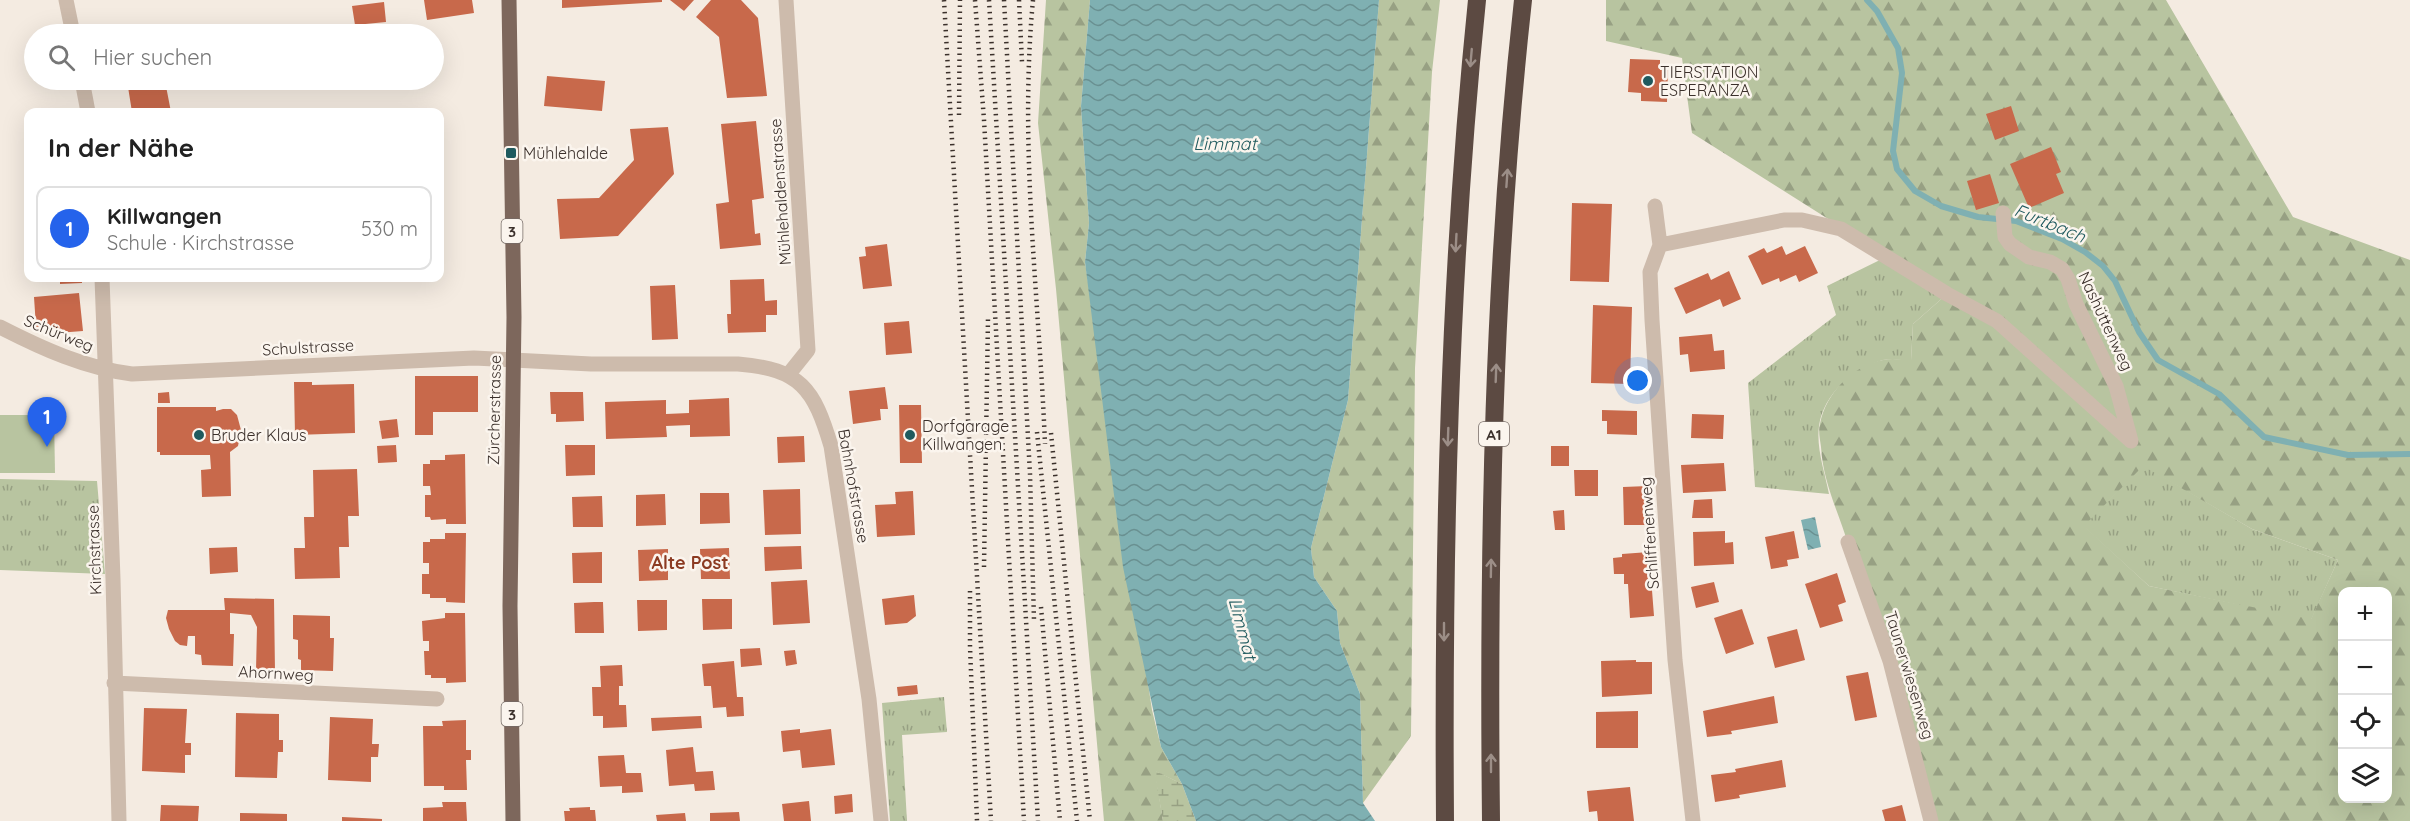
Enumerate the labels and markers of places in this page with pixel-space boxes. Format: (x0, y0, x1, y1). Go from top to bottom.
place label: TIERSTATION ESPERANZA (1660, 62, 1758, 100)
marker: TIERSTATION ESPERANZA (1641, 74, 1655, 88)
place label: Mühlehalde (523, 143, 608, 163)
marker: Mühlehalde (504, 146, 518, 160)
pin: 1 (28, 398, 66, 447)
place label: Dorfgarage Killwangen (922, 416, 1009, 454)
place label: Bruder Klaus (211, 425, 307, 445)
marker: Bruder Klaus (192, 428, 206, 442)
marker: Dorfgarage Killwangen (903, 428, 917, 442)

